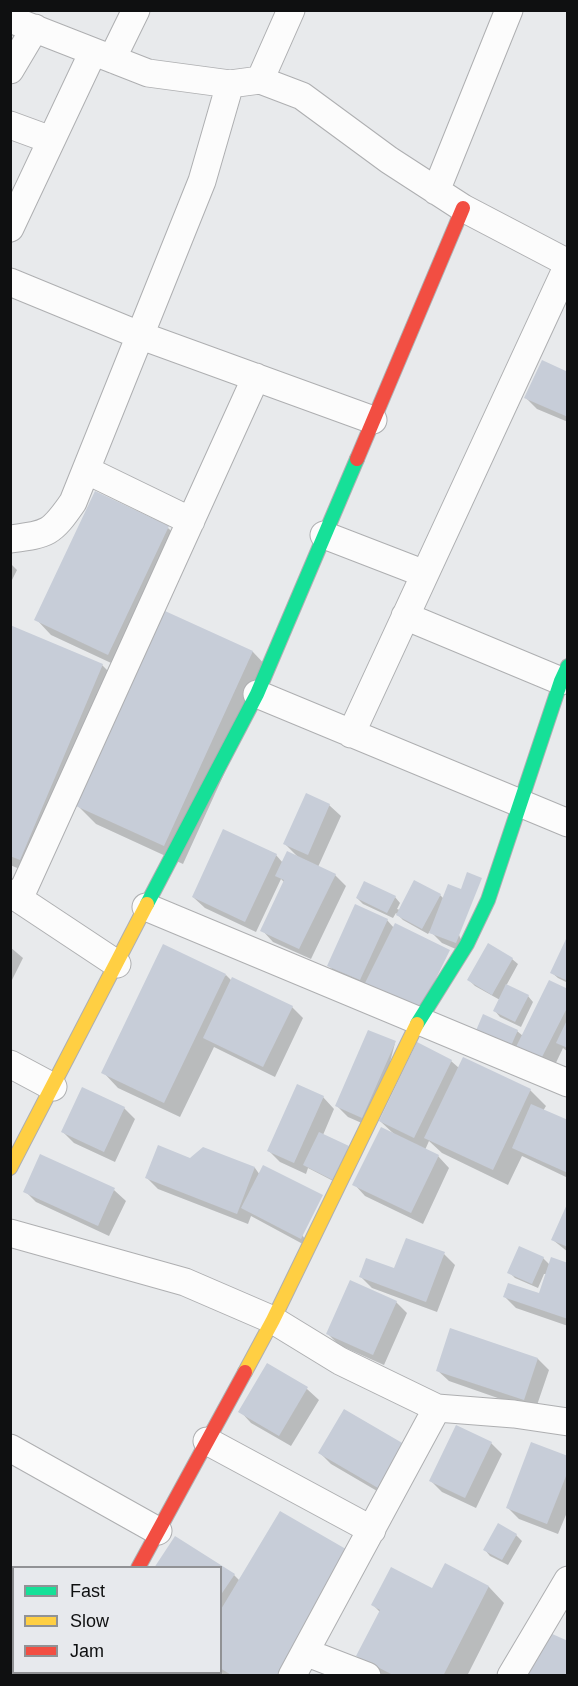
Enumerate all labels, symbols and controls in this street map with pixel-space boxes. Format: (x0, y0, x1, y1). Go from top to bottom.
legend (12, 1566, 222, 1674)
text: Fast (70, 1581, 105, 1601)
text: Slow (70, 1611, 109, 1631)
text: Jam (70, 1641, 104, 1661)

